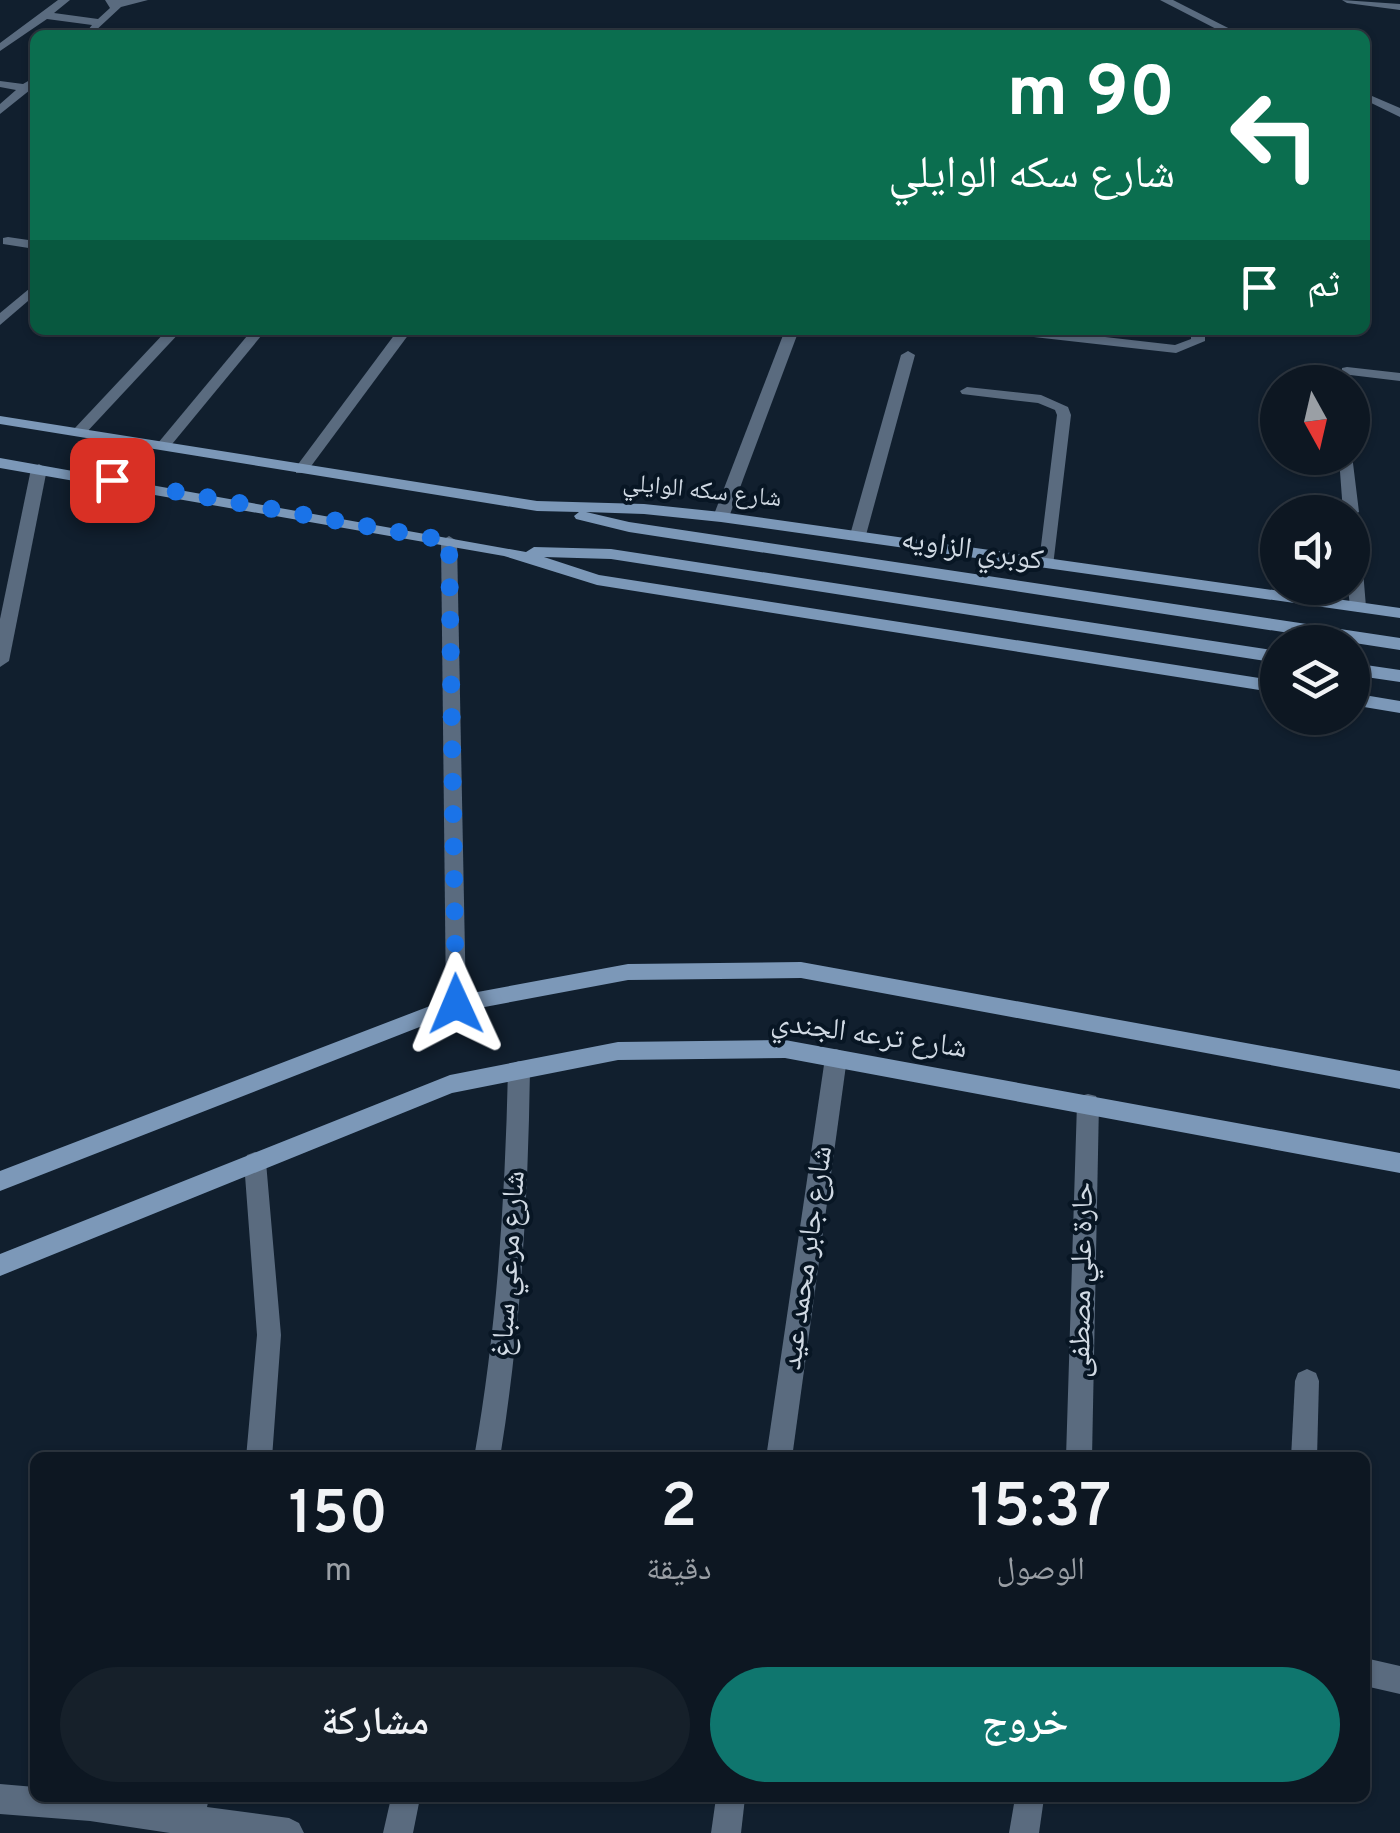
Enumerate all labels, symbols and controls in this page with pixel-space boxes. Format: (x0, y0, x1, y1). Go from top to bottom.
text: 90 m (1007, 52, 1175, 141)
icon: left (1210, 70, 1340, 200)
text: شارع سكه الوايلي (888, 147, 1175, 204)
icon: arrive (1232, 260, 1287, 315)
text: ثم (1307, 262, 1340, 311)
north arrow (1260, 365, 1370, 475)
map controls (1260, 365, 1370, 735)
pin (70, 438, 155, 523)
icon: arrive (85, 453, 140, 508)
street label: شارع سكه الوايلي (621, 468, 783, 518)
button: sound (1260, 495, 1370, 605)
street label: كوبري الزاويه (898, 522, 1046, 583)
button: layers (1260, 625, 1370, 735)
position arrow (404, 952, 508, 1056)
street label: شارع ترعه الجندي (768, 1004, 969, 1071)
street label: شارع جابر محمد عيد (774, 1144, 842, 1372)
street label: شارع مرعي سباغ (485, 1169, 538, 1359)
street label: حارة علي مصطفى (1063, 1182, 1106, 1378)
text: 2 (661, 1472, 697, 1548)
text: 15:37 (970, 1472, 1112, 1548)
text: 150 (289, 1479, 388, 1555)
text: دقيقة (646, 1551, 711, 1591)
text: الوصول (996, 1551, 1085, 1591)
text: m (325, 1552, 352, 1592)
button: مشاركة (60, 1667, 690, 1782)
button: خروج (710, 1667, 1340, 1782)

